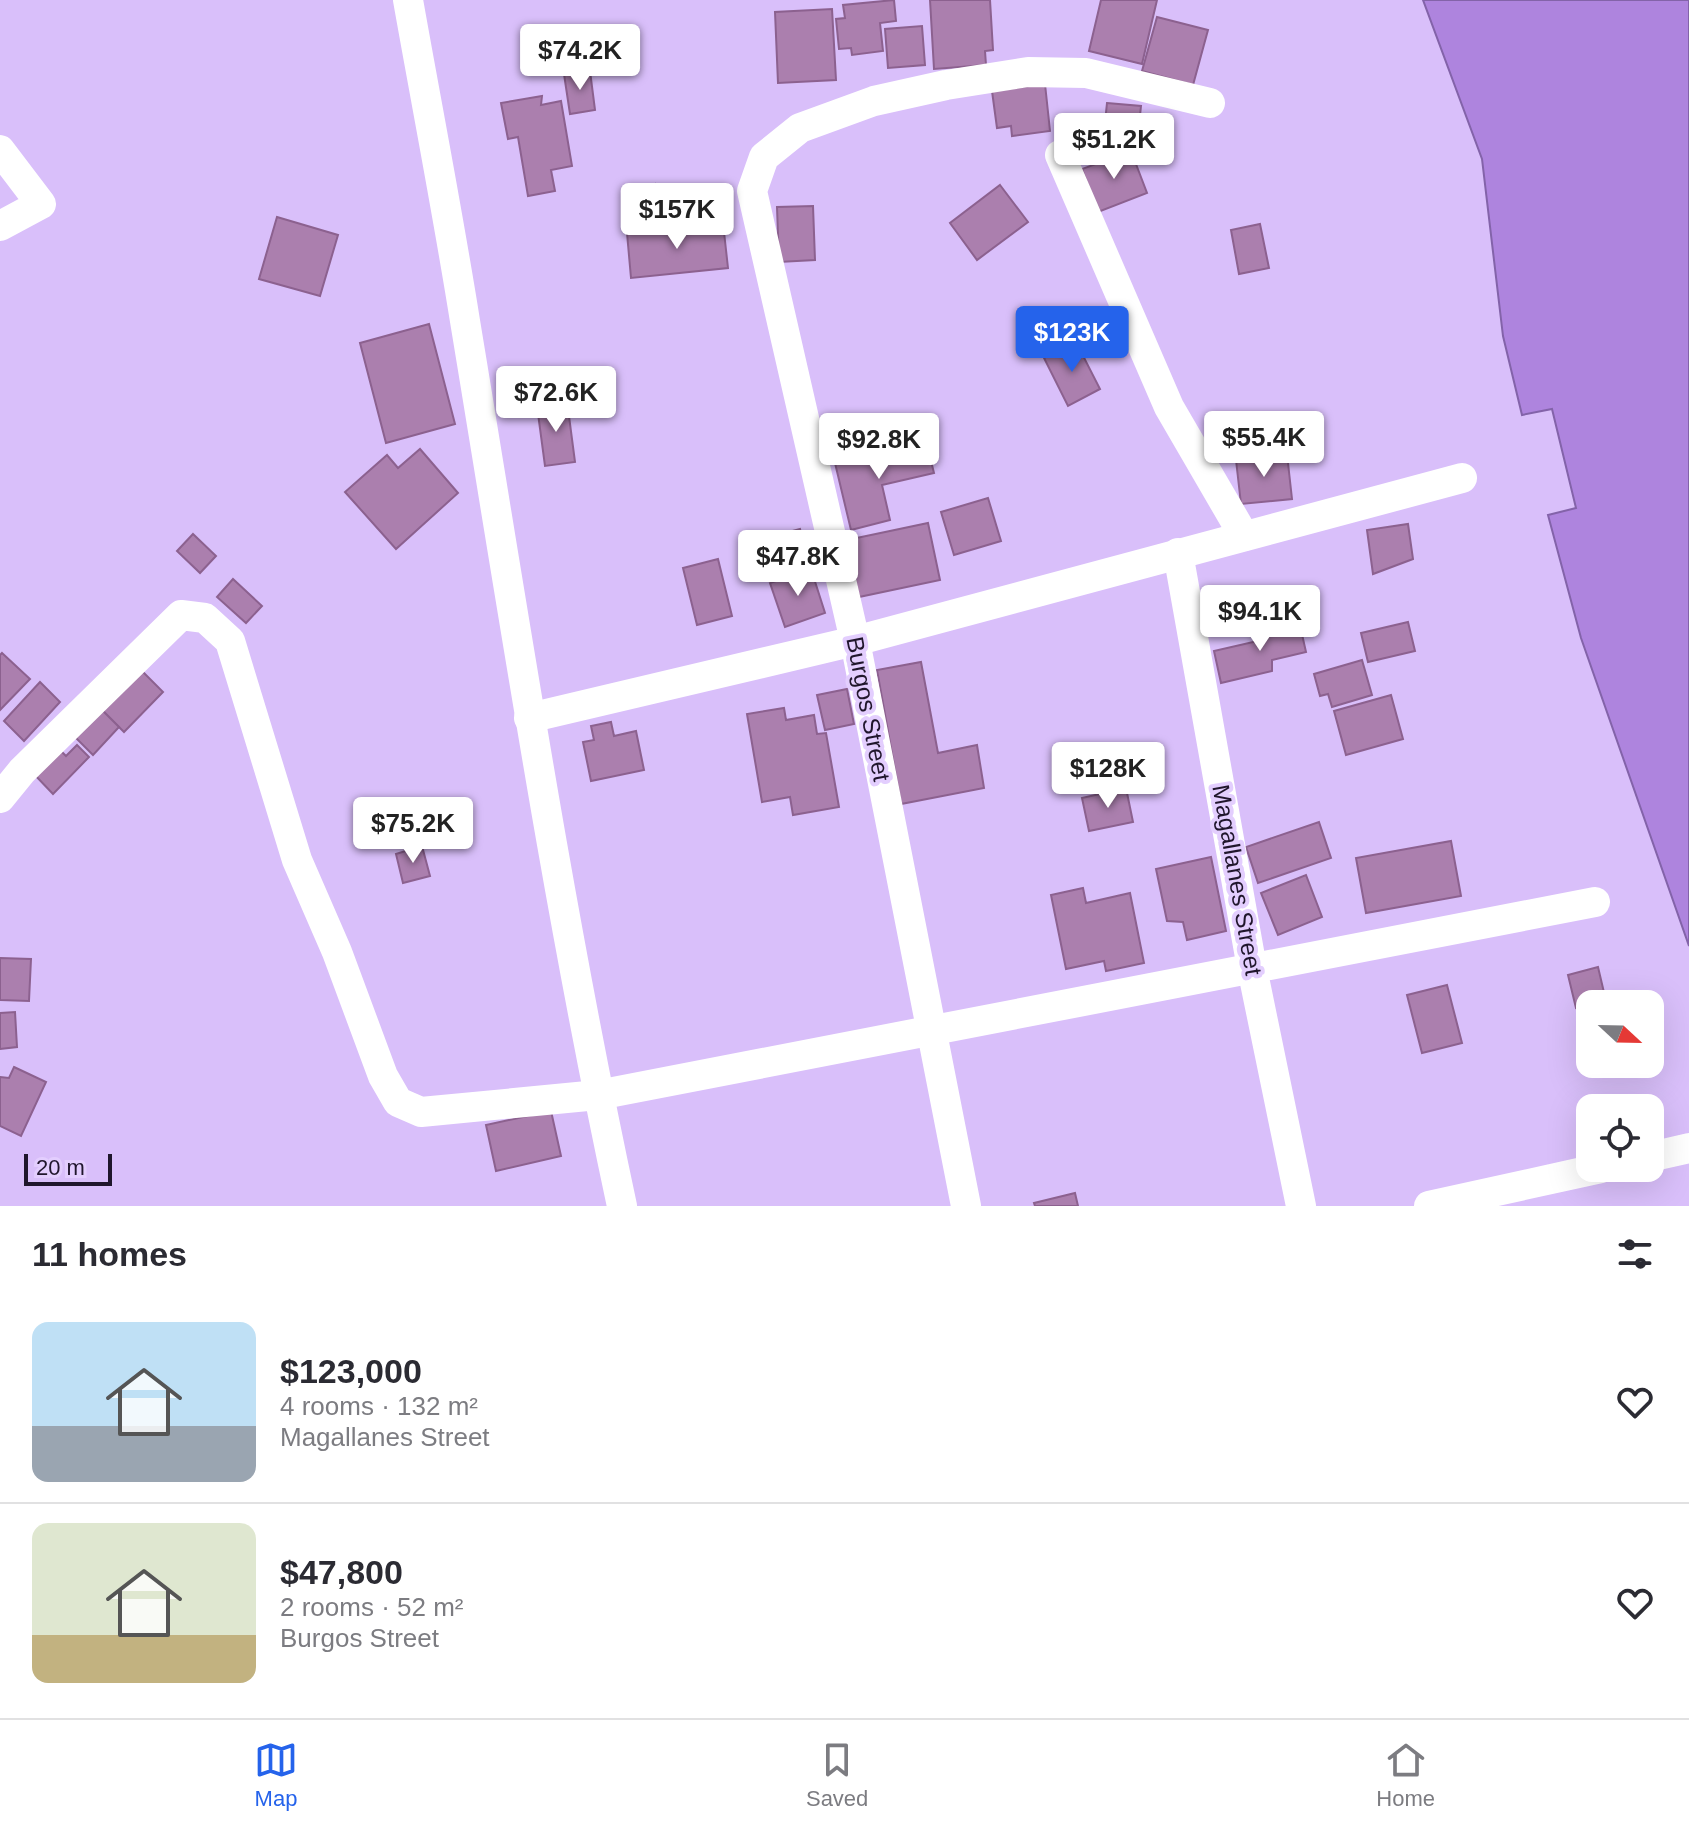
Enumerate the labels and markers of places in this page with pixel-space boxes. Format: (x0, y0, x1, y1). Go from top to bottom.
pin: $74.2K (515, 24, 645, 92)
pin: $51.2K (1049, 113, 1179, 181)
pin: $157K (621, 183, 733, 251)
pin: $123K (1016, 306, 1128, 374)
pin: $72.6K (491, 366, 621, 434)
pin: $55.4K (1199, 411, 1329, 479)
pin: $92.8K (814, 413, 944, 481)
pin: $47.8K (733, 530, 863, 598)
pin: $94.1K (1195, 585, 1325, 653)
pin: $128K (1052, 742, 1164, 810)
pin: $75.2K (348, 797, 478, 865)

